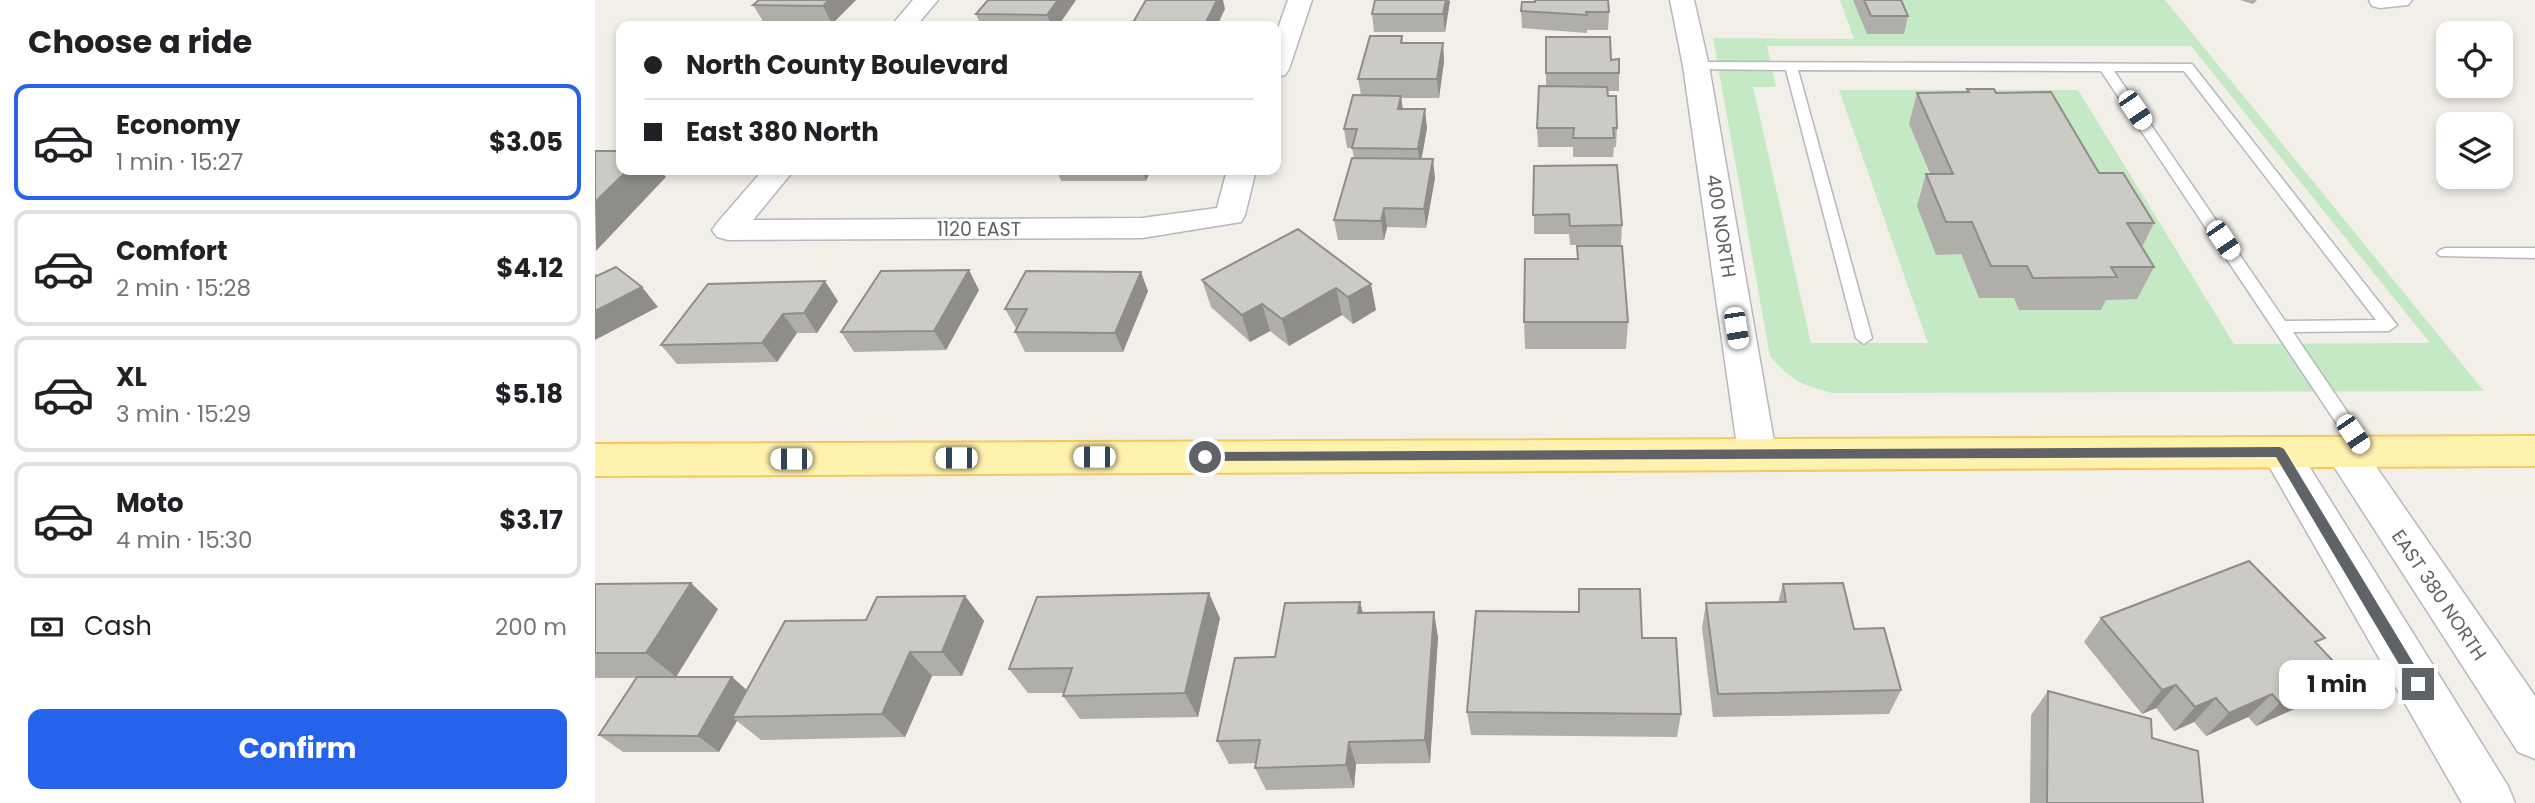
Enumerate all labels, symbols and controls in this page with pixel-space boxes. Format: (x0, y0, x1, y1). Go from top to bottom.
text: Choose a ride (28, 19, 252, 64)
map controls (2436, 21, 2513, 189)
button: locate (2436, 21, 2513, 98)
text: North County Boulevard (686, 47, 1008, 83)
car (2115, 87, 2156, 133)
text: Economy (116, 107, 240, 143)
icon: car (32, 111, 95, 174)
button: layers (2436, 112, 2513, 189)
text: East 380 North (686, 114, 879, 150)
text: $3.05 (489, 124, 563, 160)
text: 1 min · 15:27 (116, 146, 243, 178)
street label: 400 NORTH (1700, 172, 1742, 280)
street label: 1120 EAST (937, 216, 1021, 243)
car (2203, 217, 2244, 263)
text: Comfort (116, 233, 228, 269)
icon: car (32, 237, 95, 300)
text: $4.12 (496, 250, 563, 286)
text: 2 min · 15:28 (116, 272, 251, 304)
car (1723, 306, 1750, 350)
text: XL (116, 359, 147, 395)
icon: car (32, 363, 95, 426)
text: $5.18 (495, 376, 563, 412)
text: 3 min · 15:29 (116, 398, 251, 430)
car (2333, 411, 2374, 457)
route start (1189, 441, 1221, 473)
car (1074, 447, 1116, 468)
car (936, 448, 978, 469)
car (771, 449, 813, 470)
text: Moto (116, 485, 184, 521)
icon: car (32, 489, 95, 552)
text: $3.17 (499, 502, 563, 538)
text: 4 min · 15:30 (116, 524, 253, 556)
street label: EAST 380 NORTH (2385, 524, 2493, 666)
icon: cash (28, 608, 66, 646)
text: Cash (84, 608, 152, 644)
text: 200 m (495, 611, 567, 643)
callout: 1 min (2278, 660, 2393, 708)
text: 1 min (2307, 668, 2367, 700)
route end (2402, 668, 2434, 700)
button: Confirm (28, 709, 567, 789)

